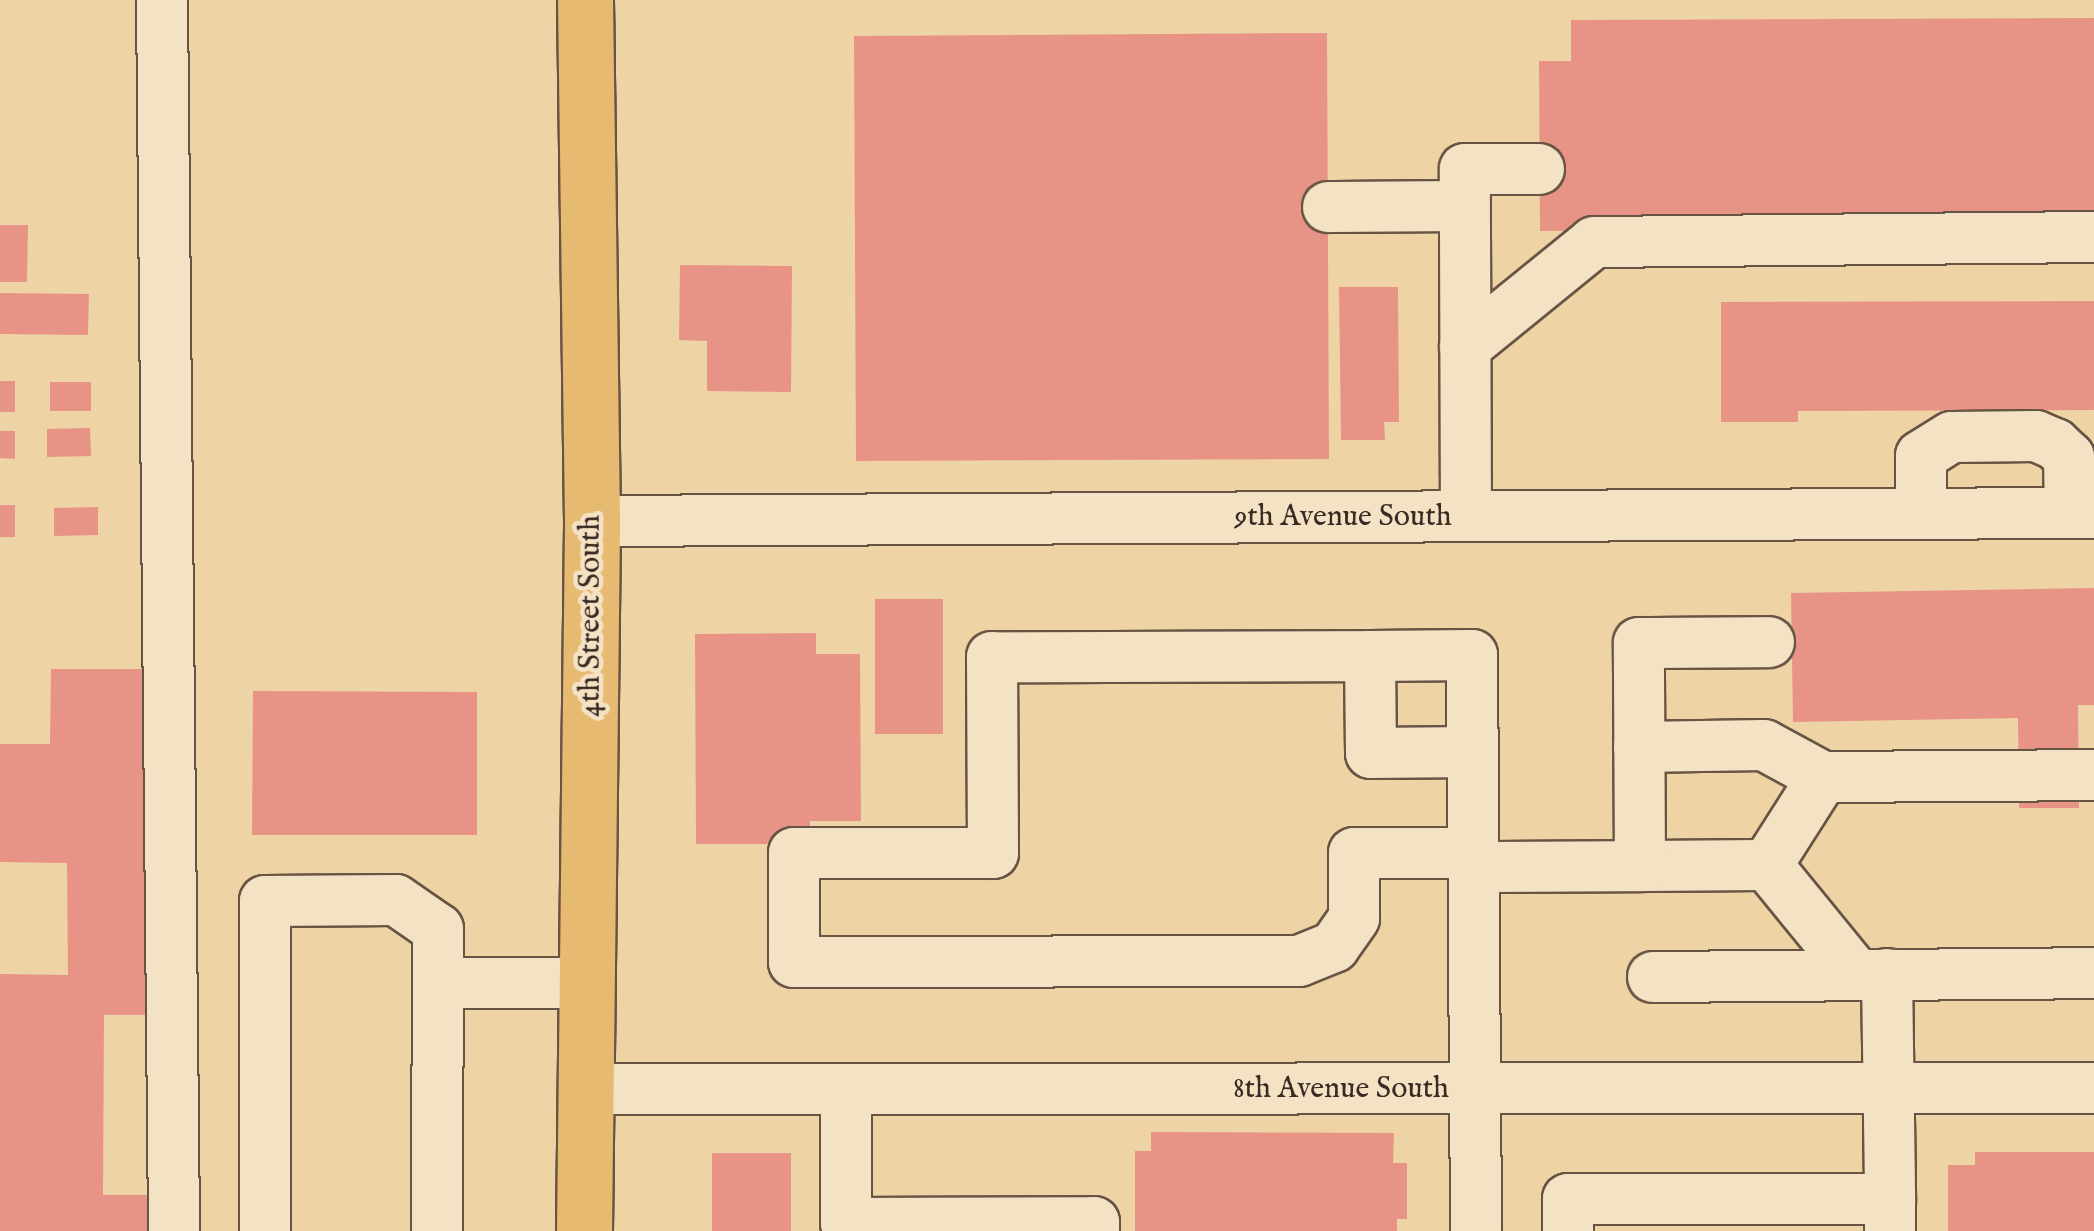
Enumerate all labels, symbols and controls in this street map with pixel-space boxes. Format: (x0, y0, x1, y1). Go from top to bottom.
street label: 9th Avenue South (1234, 499, 1452, 535)
street label: 4th Street South (573, 515, 609, 717)
street label: 8th Avenue South (1233, 1071, 1449, 1107)

